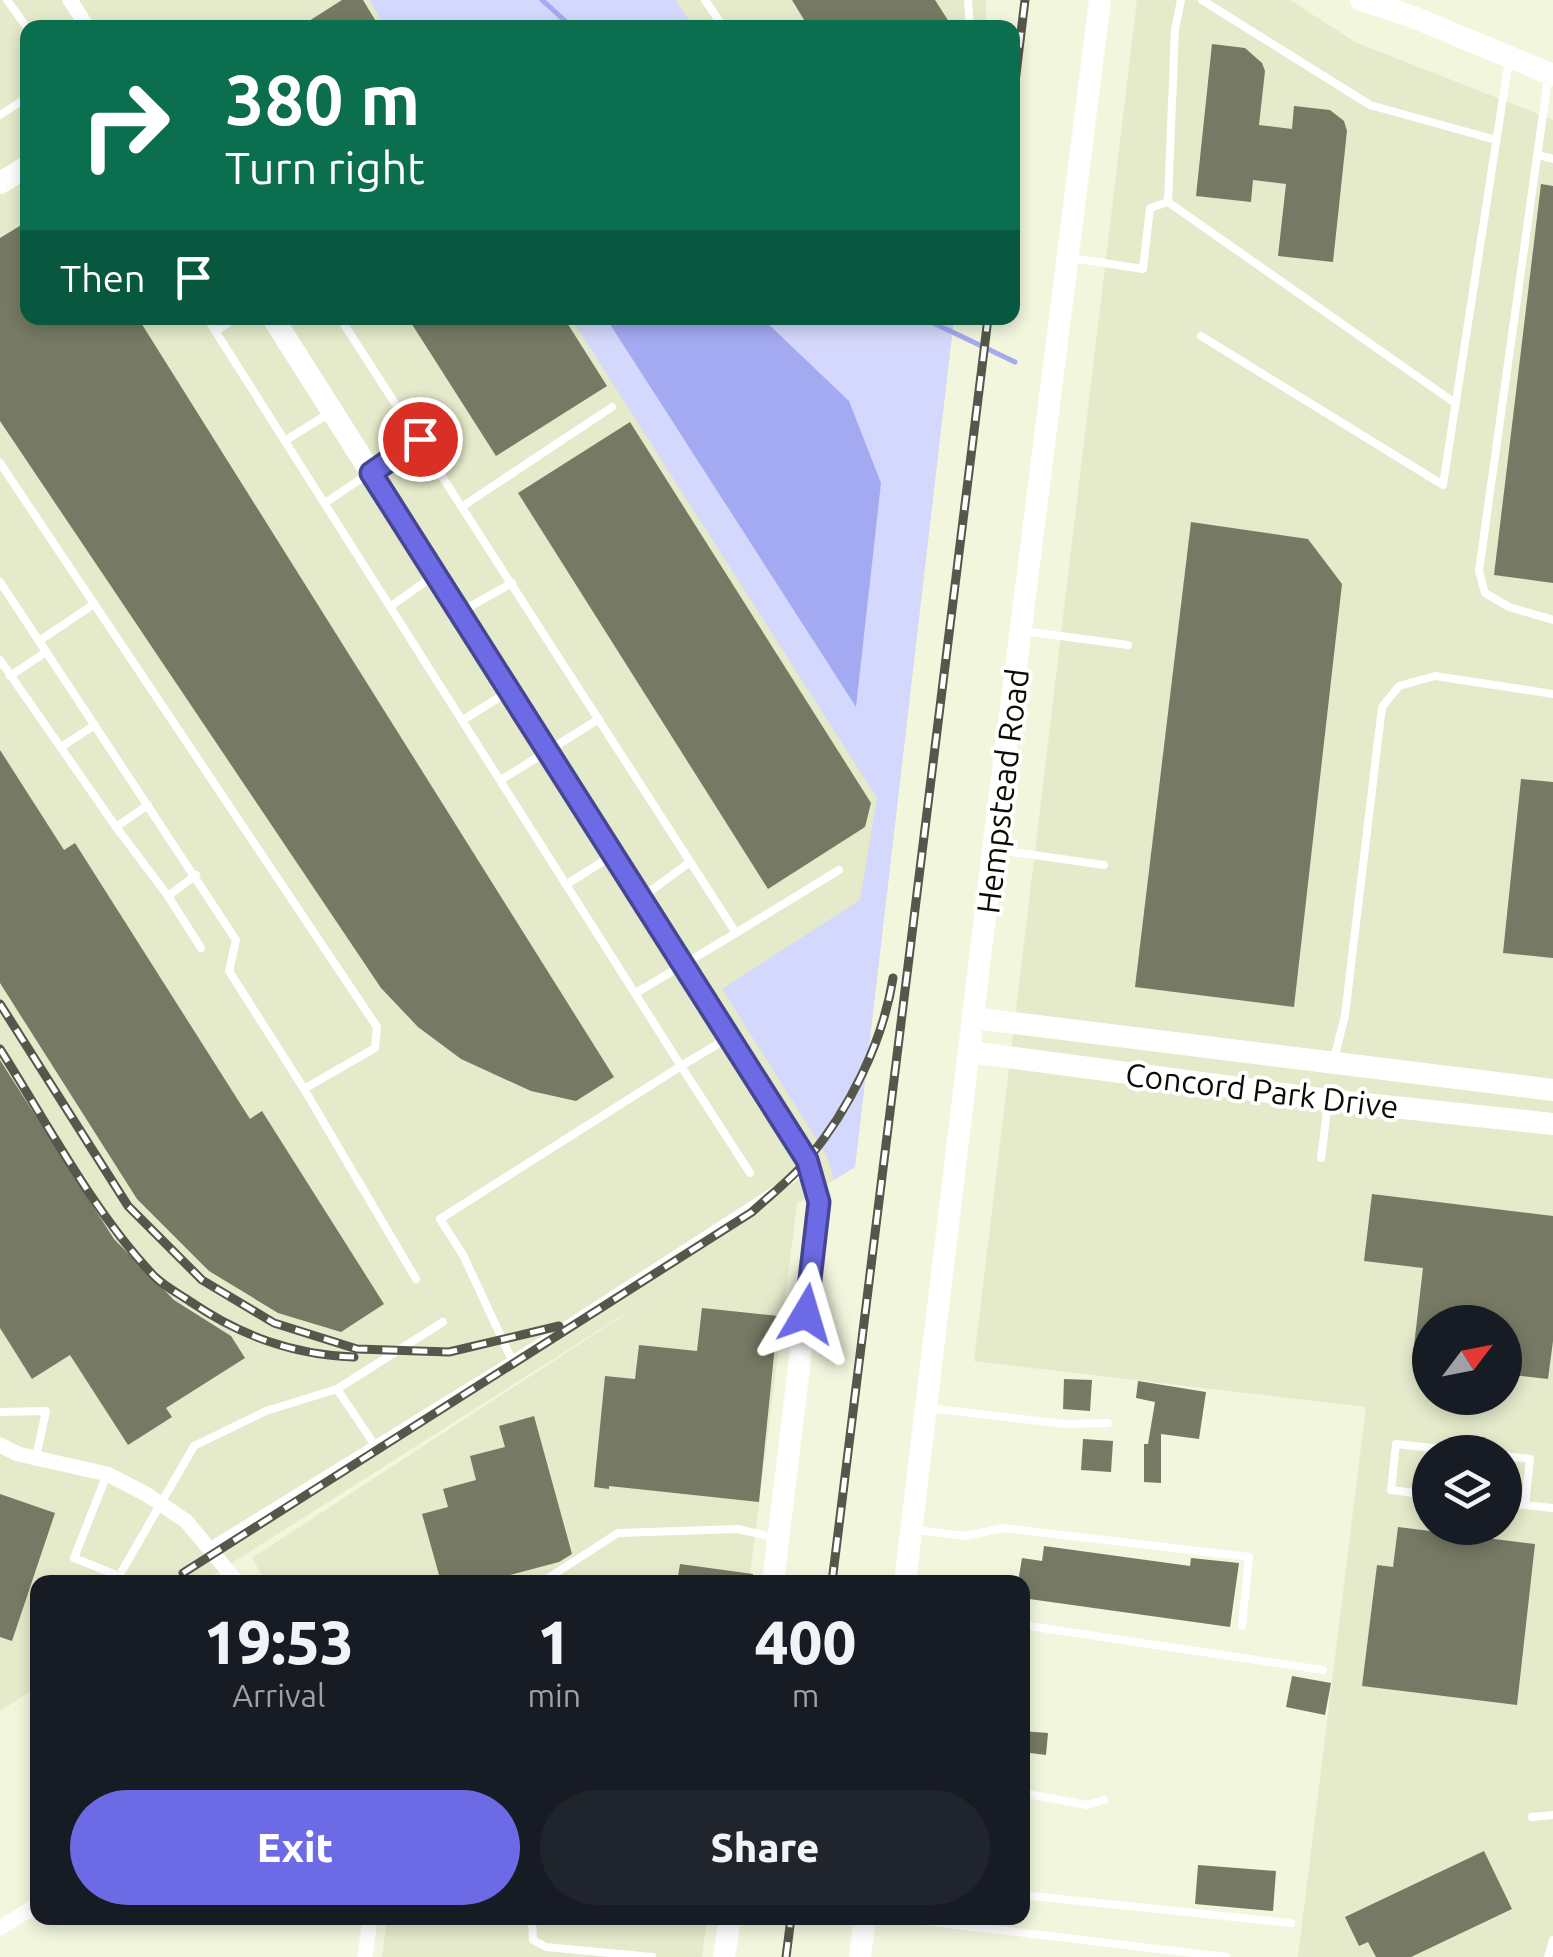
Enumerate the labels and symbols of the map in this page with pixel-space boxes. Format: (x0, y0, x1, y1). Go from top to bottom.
pin (378, 397, 463, 482)
street label: Hempstead Road (969, 666, 1035, 916)
street label: Concord Park Drive (1123, 1055, 1401, 1125)
position arrow (754, 1262, 858, 1366)
north arrow (1412, 1305, 1522, 1415)

